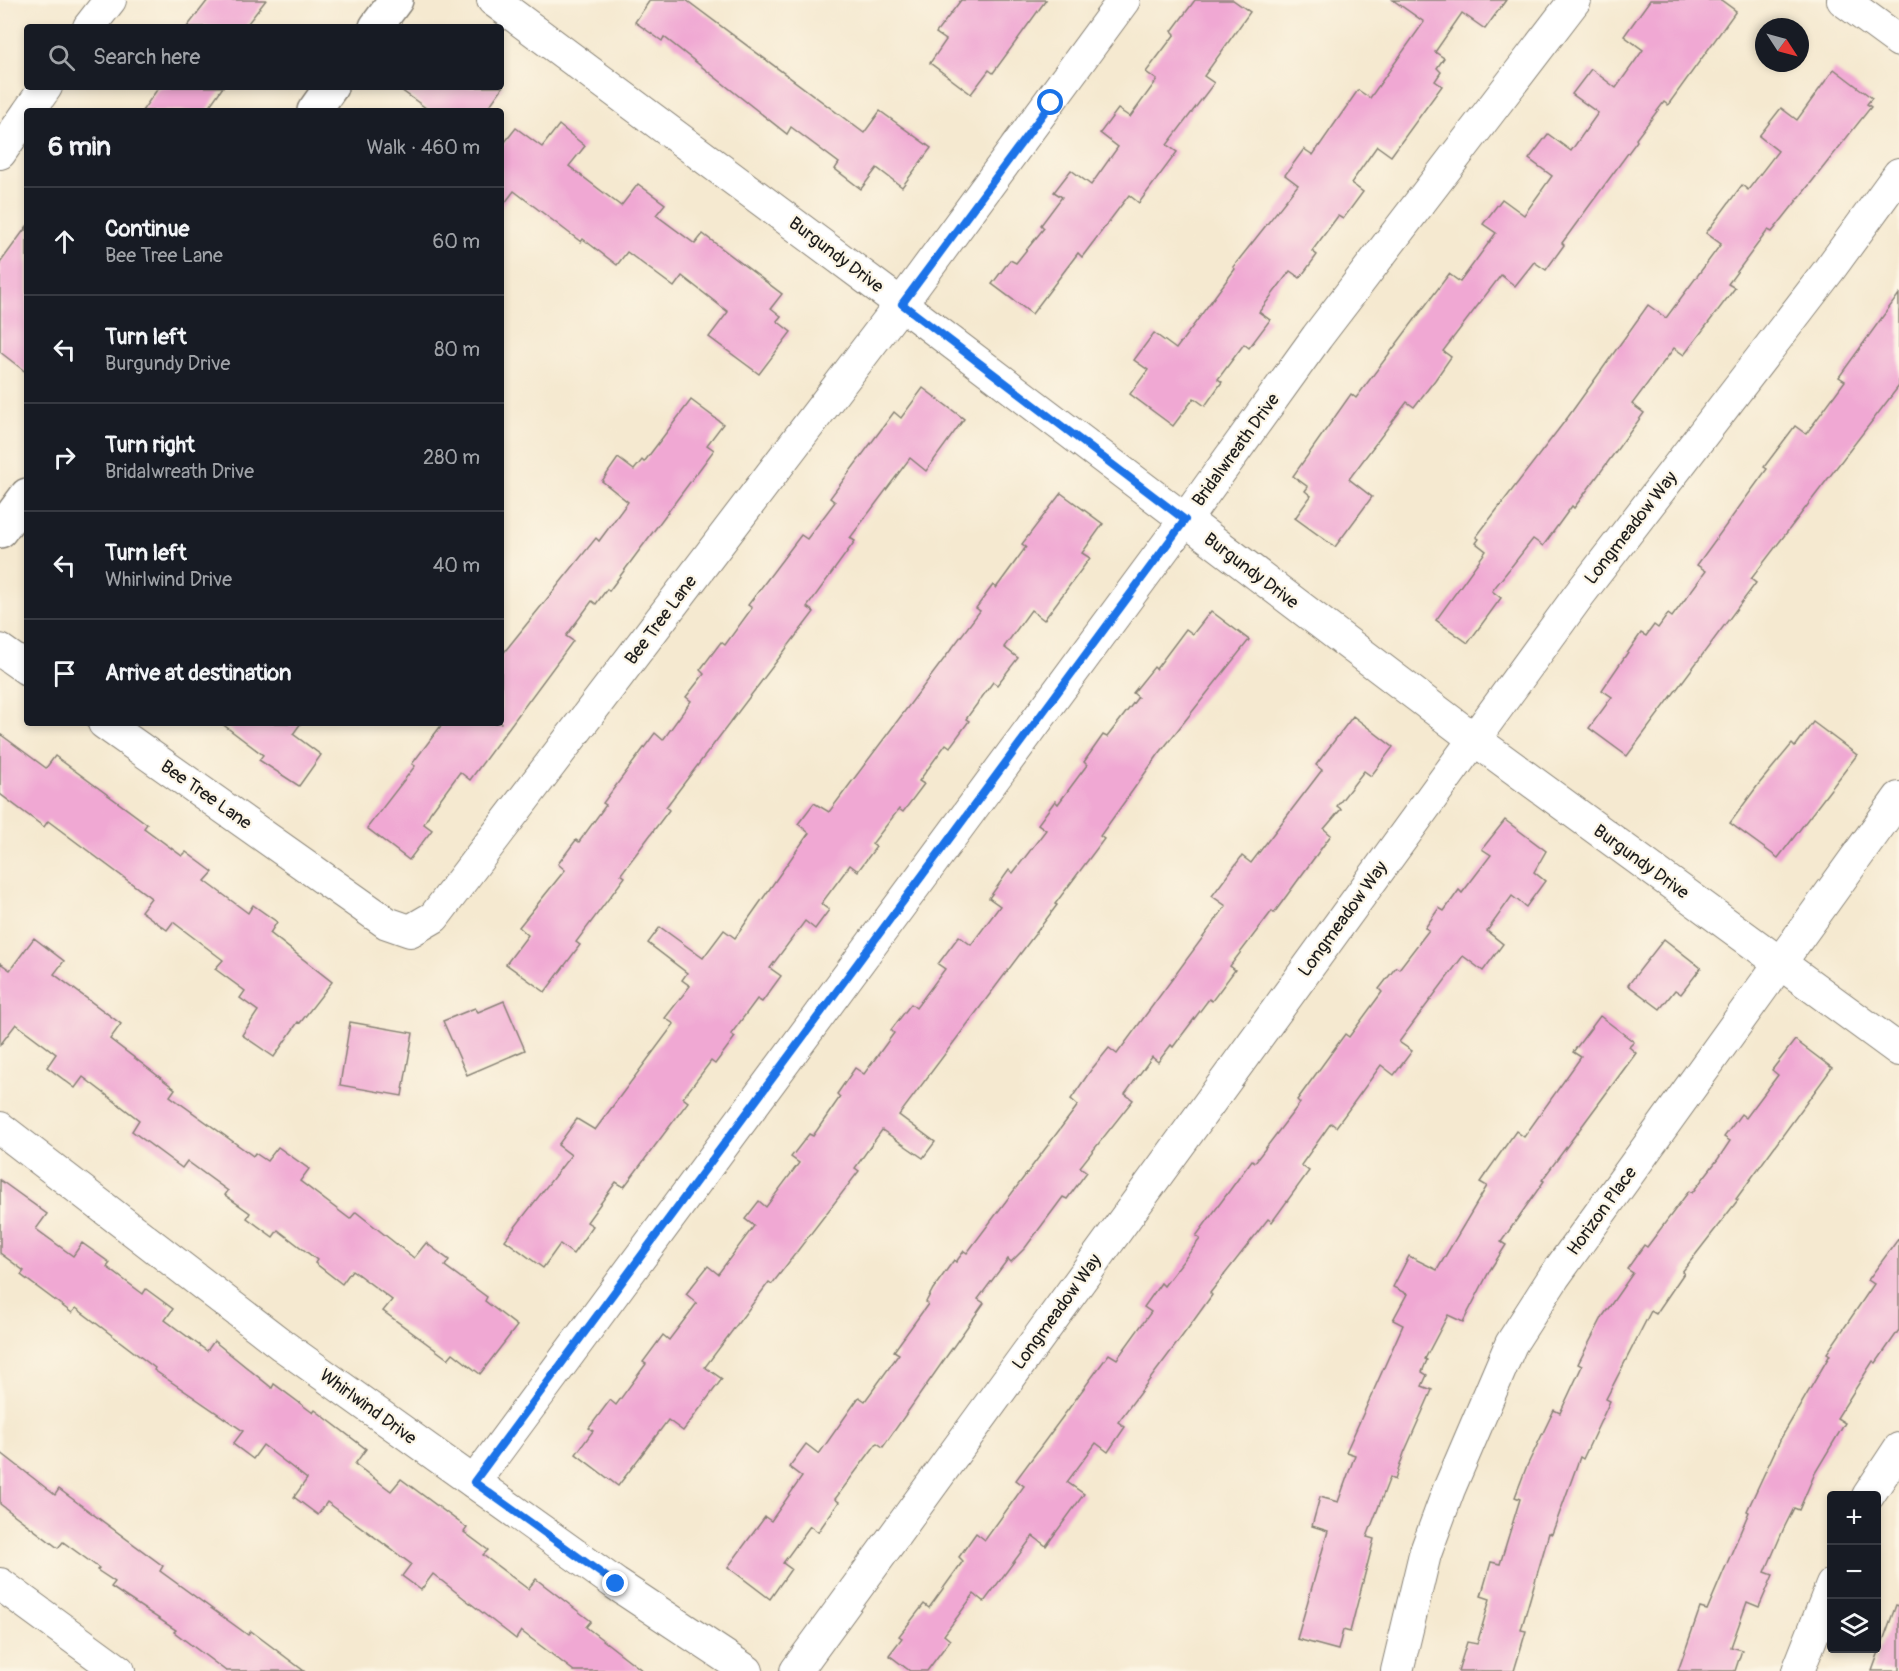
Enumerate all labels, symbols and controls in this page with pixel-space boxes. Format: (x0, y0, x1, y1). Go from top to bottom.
north arrow (1755, 18, 1809, 72)
search box (24, 24, 504, 90)
icon: search (45, 41, 78, 74)
text: Search here (93, 43, 200, 71)
route start (1037, 89, 1063, 115)
text: 6 min (48, 131, 111, 163)
text: Walk · 460 m (366, 135, 480, 160)
street label: Burgundy Drive (784, 212, 888, 298)
text: Continue (105, 215, 189, 243)
icon: ahead (48, 225, 81, 258)
text: 60 m (433, 229, 480, 254)
text: Bee Tree Lane (105, 243, 223, 268)
text: Turn left (105, 323, 187, 351)
icon: left (48, 333, 81, 366)
text: 80 m (434, 337, 480, 362)
text: Burgundy Drive (105, 351, 230, 376)
street label: Bridalwreath Drive (1187, 389, 1285, 511)
text: Turn right (105, 431, 195, 459)
icon: right (48, 441, 81, 474)
text: 280 m (423, 445, 480, 470)
text: Bridalwreath Drive (105, 459, 254, 484)
street label: Longmeadow Way (1580, 466, 1683, 589)
street label: Burgundy Drive (1199, 528, 1303, 614)
text: Turn left (105, 539, 187, 567)
icon: left (48, 549, 81, 582)
text: 40 m (433, 553, 480, 578)
text: Whirlwind Drive (105, 567, 232, 592)
street label: Bee Tree Lane (620, 571, 702, 669)
icon: arrive (48, 657, 81, 690)
text: Arrive at destination (105, 659, 291, 687)
street label: Bee Tree Lane (156, 755, 256, 835)
street label: Burgundy Drive (1589, 820, 1693, 905)
street label: Longmeadow Way (1293, 856, 1393, 981)
street label: Horizon Place (1562, 1162, 1642, 1260)
street label: Longmeadow Way (1007, 1249, 1107, 1374)
street label: Whirlwind Drive (315, 1364, 421, 1450)
map controls (1827, 1491, 1881, 1653)
button: + (1827, 1491, 1881, 1545)
button: − (1827, 1545, 1881, 1599)
route end (602, 1570, 628, 1596)
button: layers (1827, 1599, 1881, 1653)

